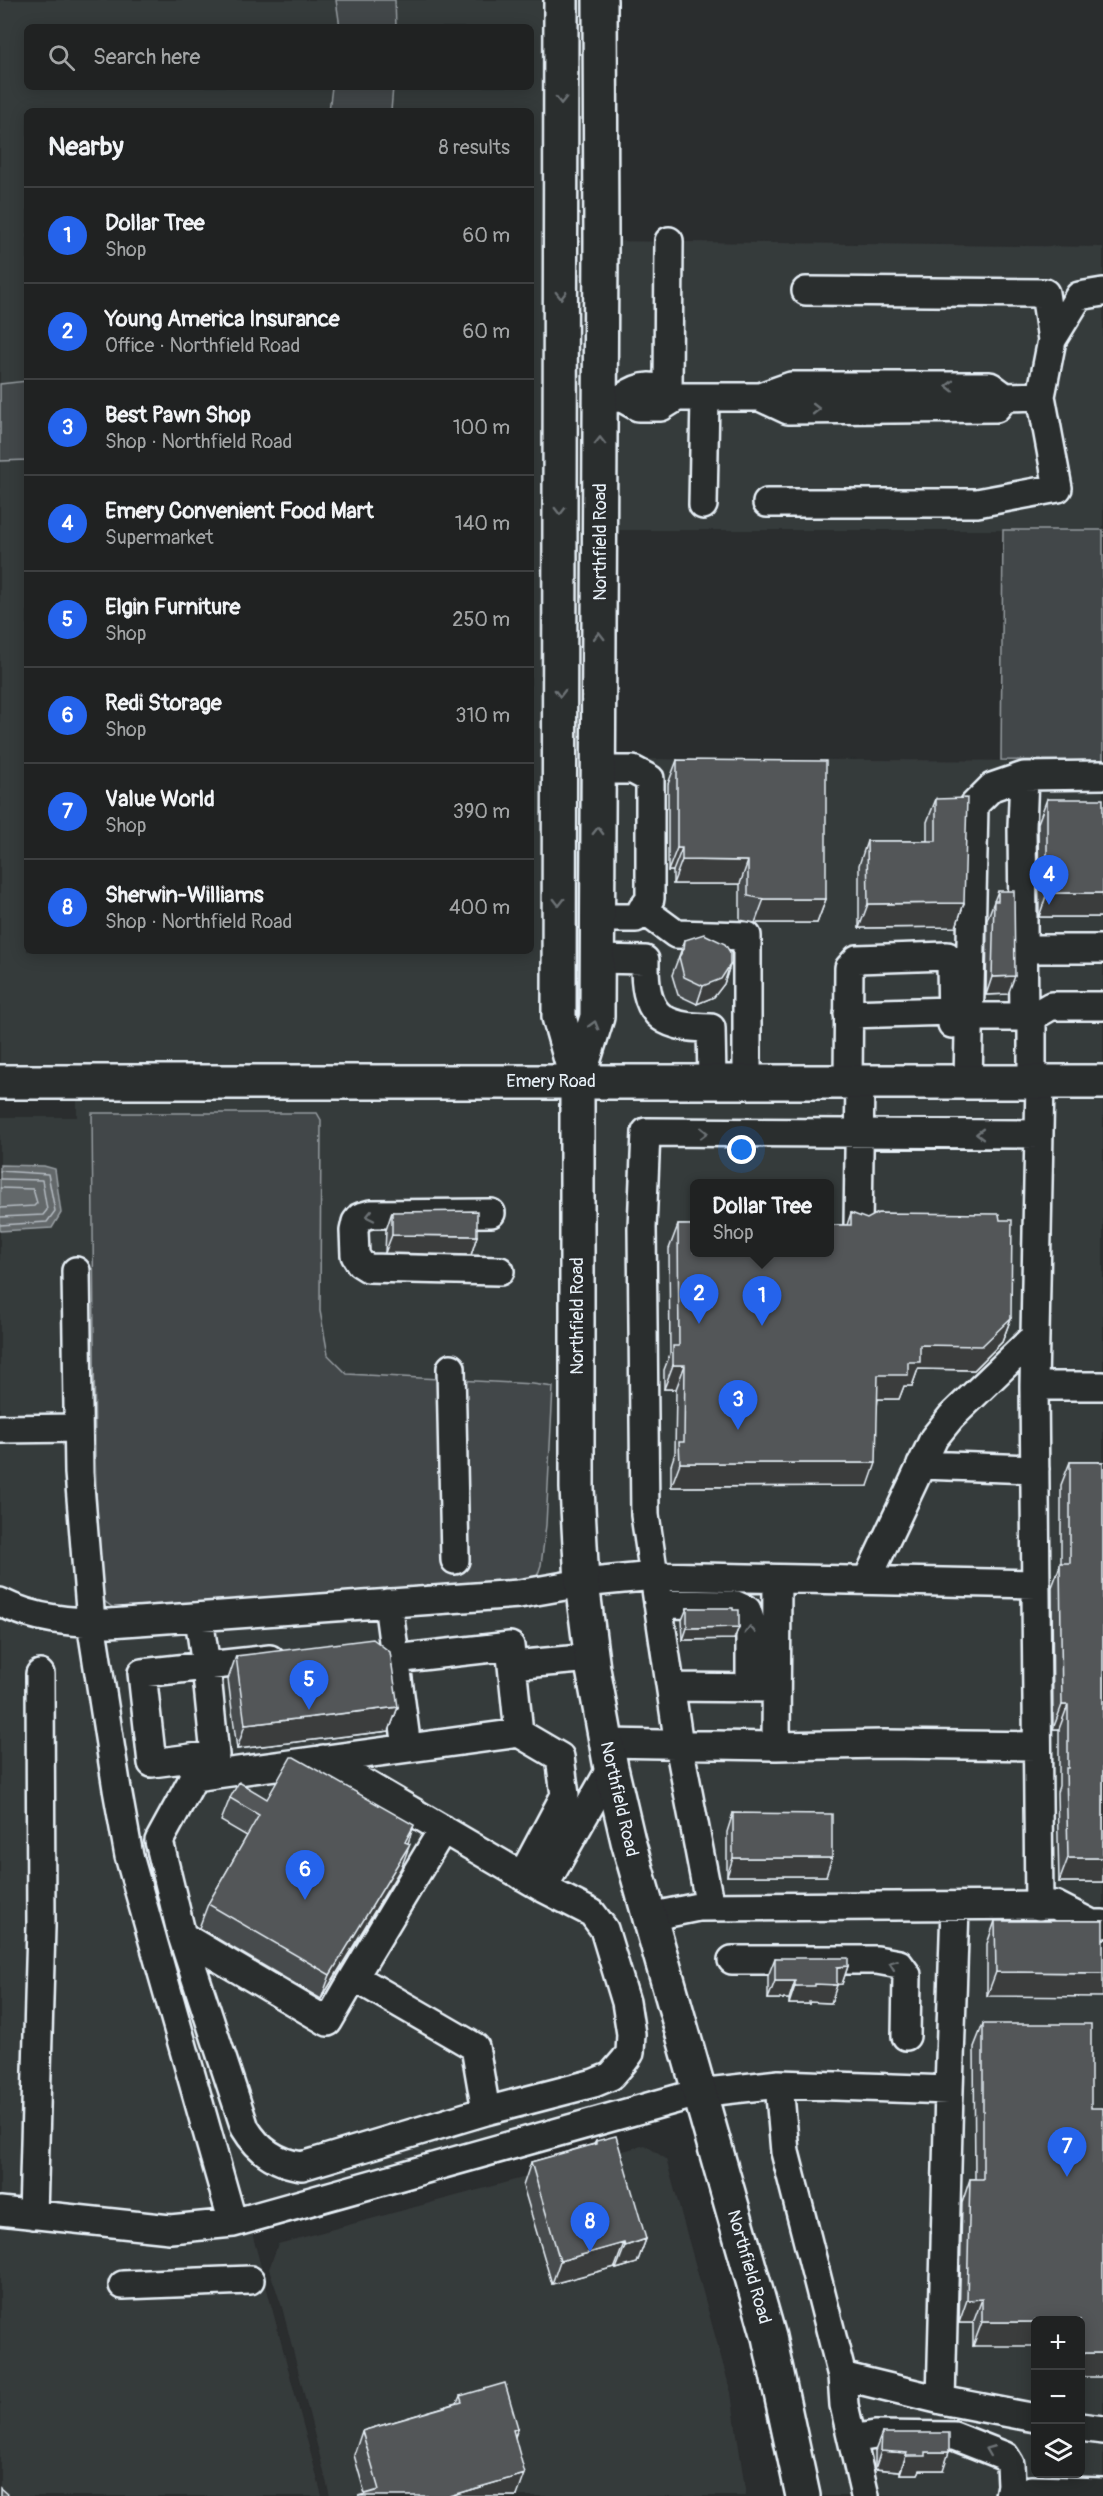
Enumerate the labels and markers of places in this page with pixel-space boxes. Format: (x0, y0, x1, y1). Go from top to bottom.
pin: 4 (1030, 856, 1068, 905)
pin: 2 (680, 1274, 718, 1324)
pin: 1 (742, 1276, 782, 1326)
pin: 3 (718, 1380, 758, 1430)
pin: 5 (290, 1660, 328, 1710)
pin: 6 (286, 1850, 324, 1900)
pin: 7 (1048, 2128, 1086, 2177)
pin: 8 (570, 2202, 610, 2252)

